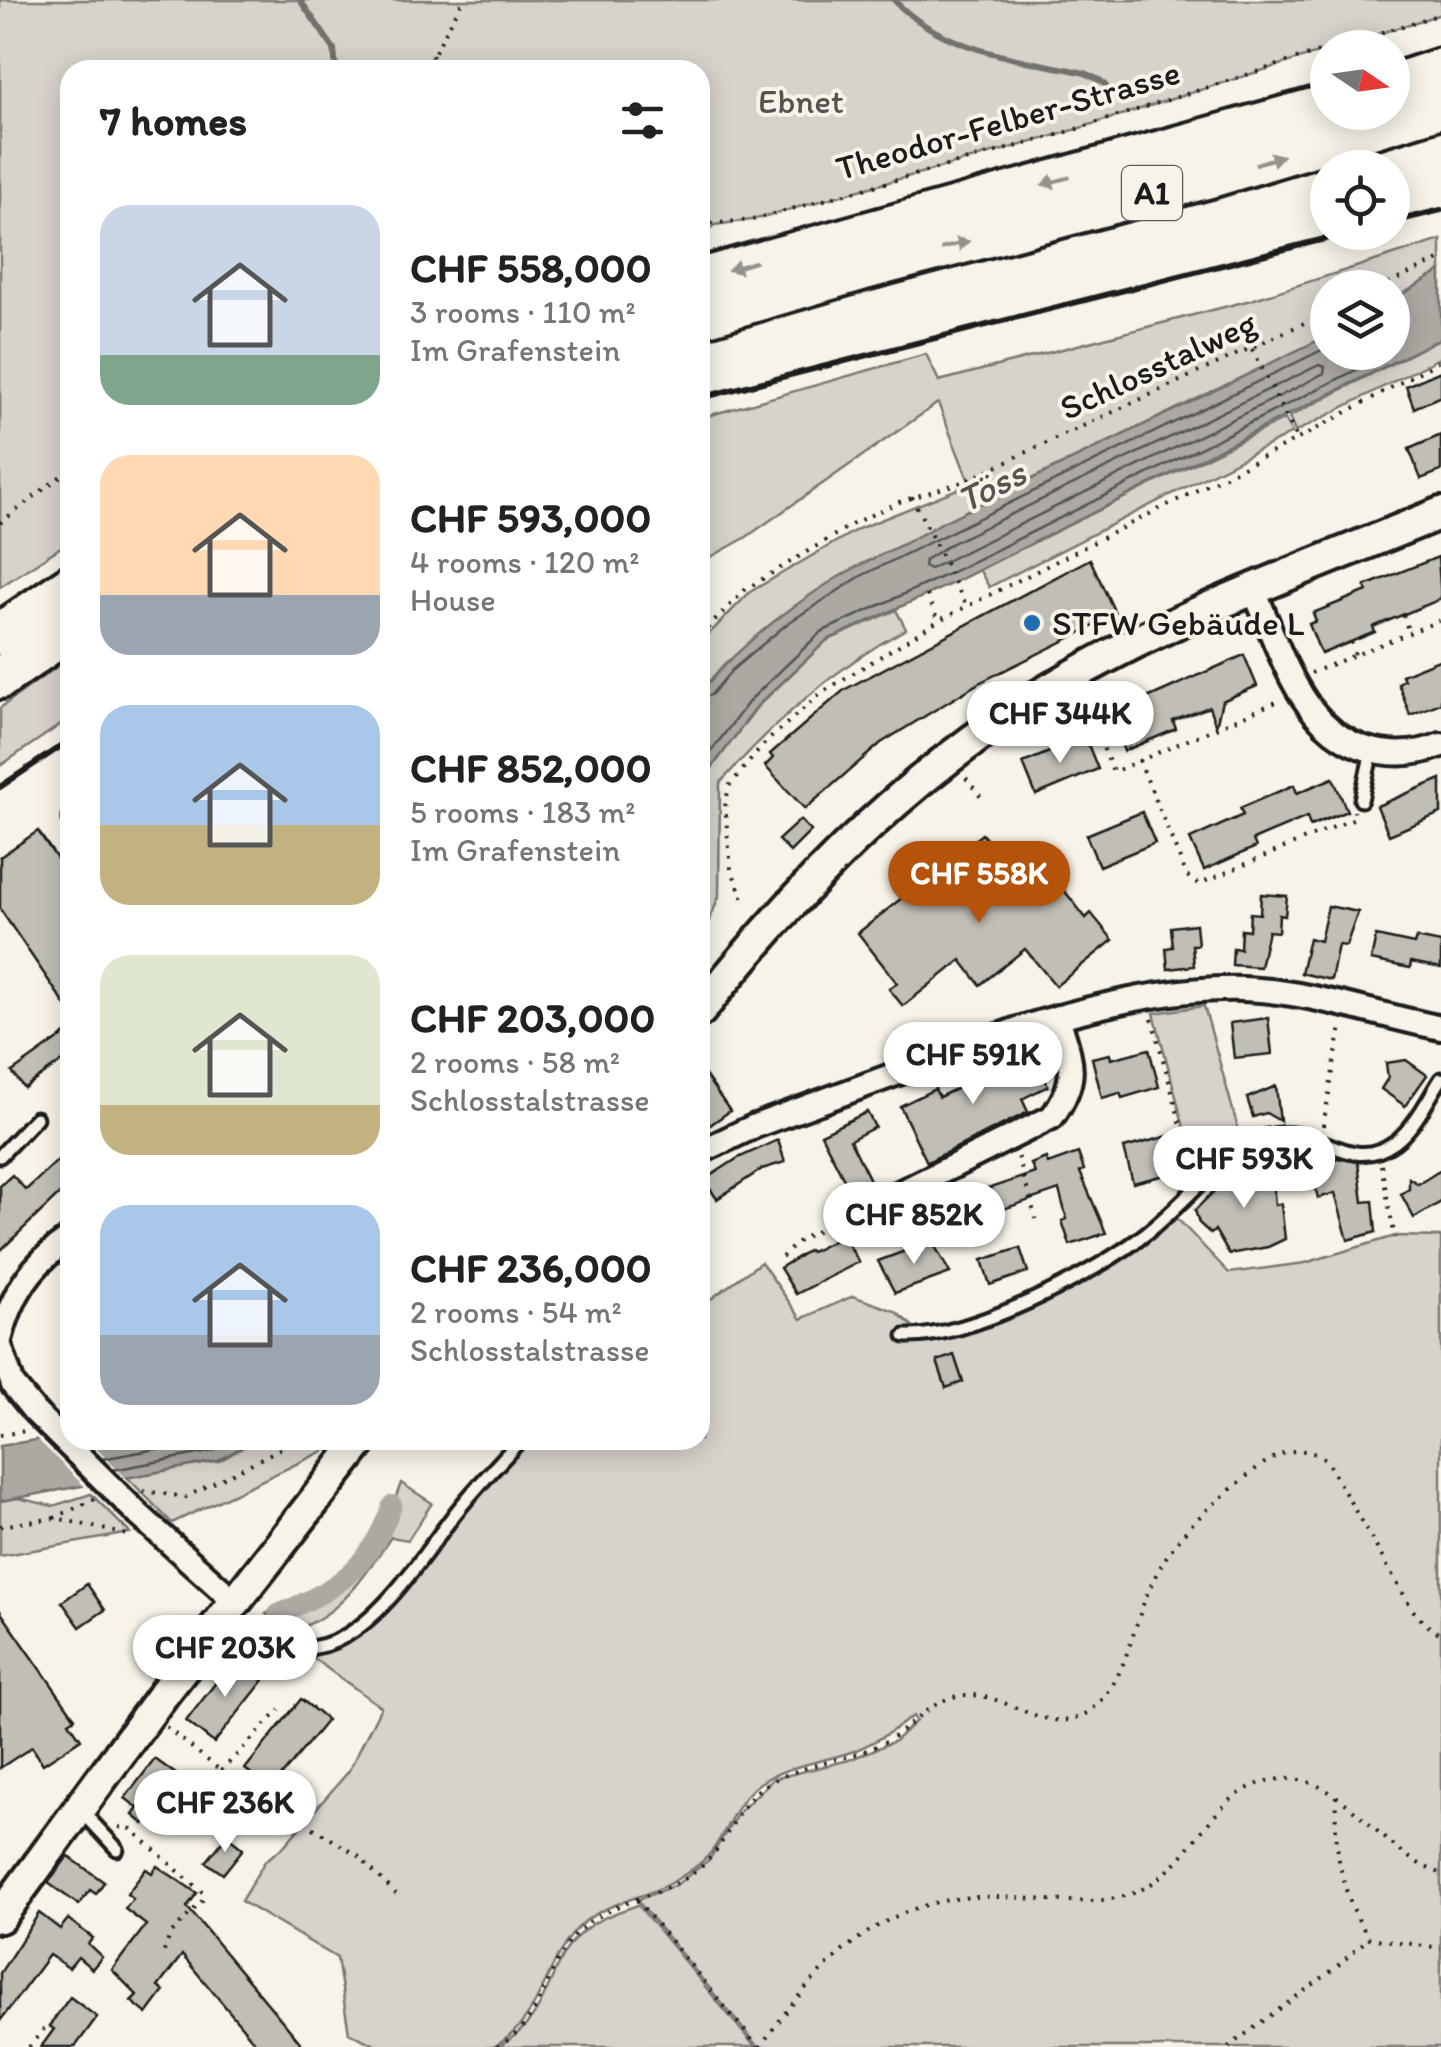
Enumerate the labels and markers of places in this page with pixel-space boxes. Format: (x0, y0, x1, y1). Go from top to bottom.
place label: STFW Gebäude L (1052, 602, 1305, 644)
marker: STFW Gebäude L (1021, 612, 1043, 634)
pin: CHF 344K (957, 681, 1163, 766)
pin: CHF 558K (876, 841, 1082, 926)
pin: CHF 591K (870, 1022, 1076, 1107)
pin: CHF 593K (1141, 1126, 1347, 1211)
pin: CHF 852K (811, 1182, 1017, 1267)
pin: CHF 203K (122, 1615, 328, 1700)
pin: CHF 236K (122, 1770, 328, 1855)

